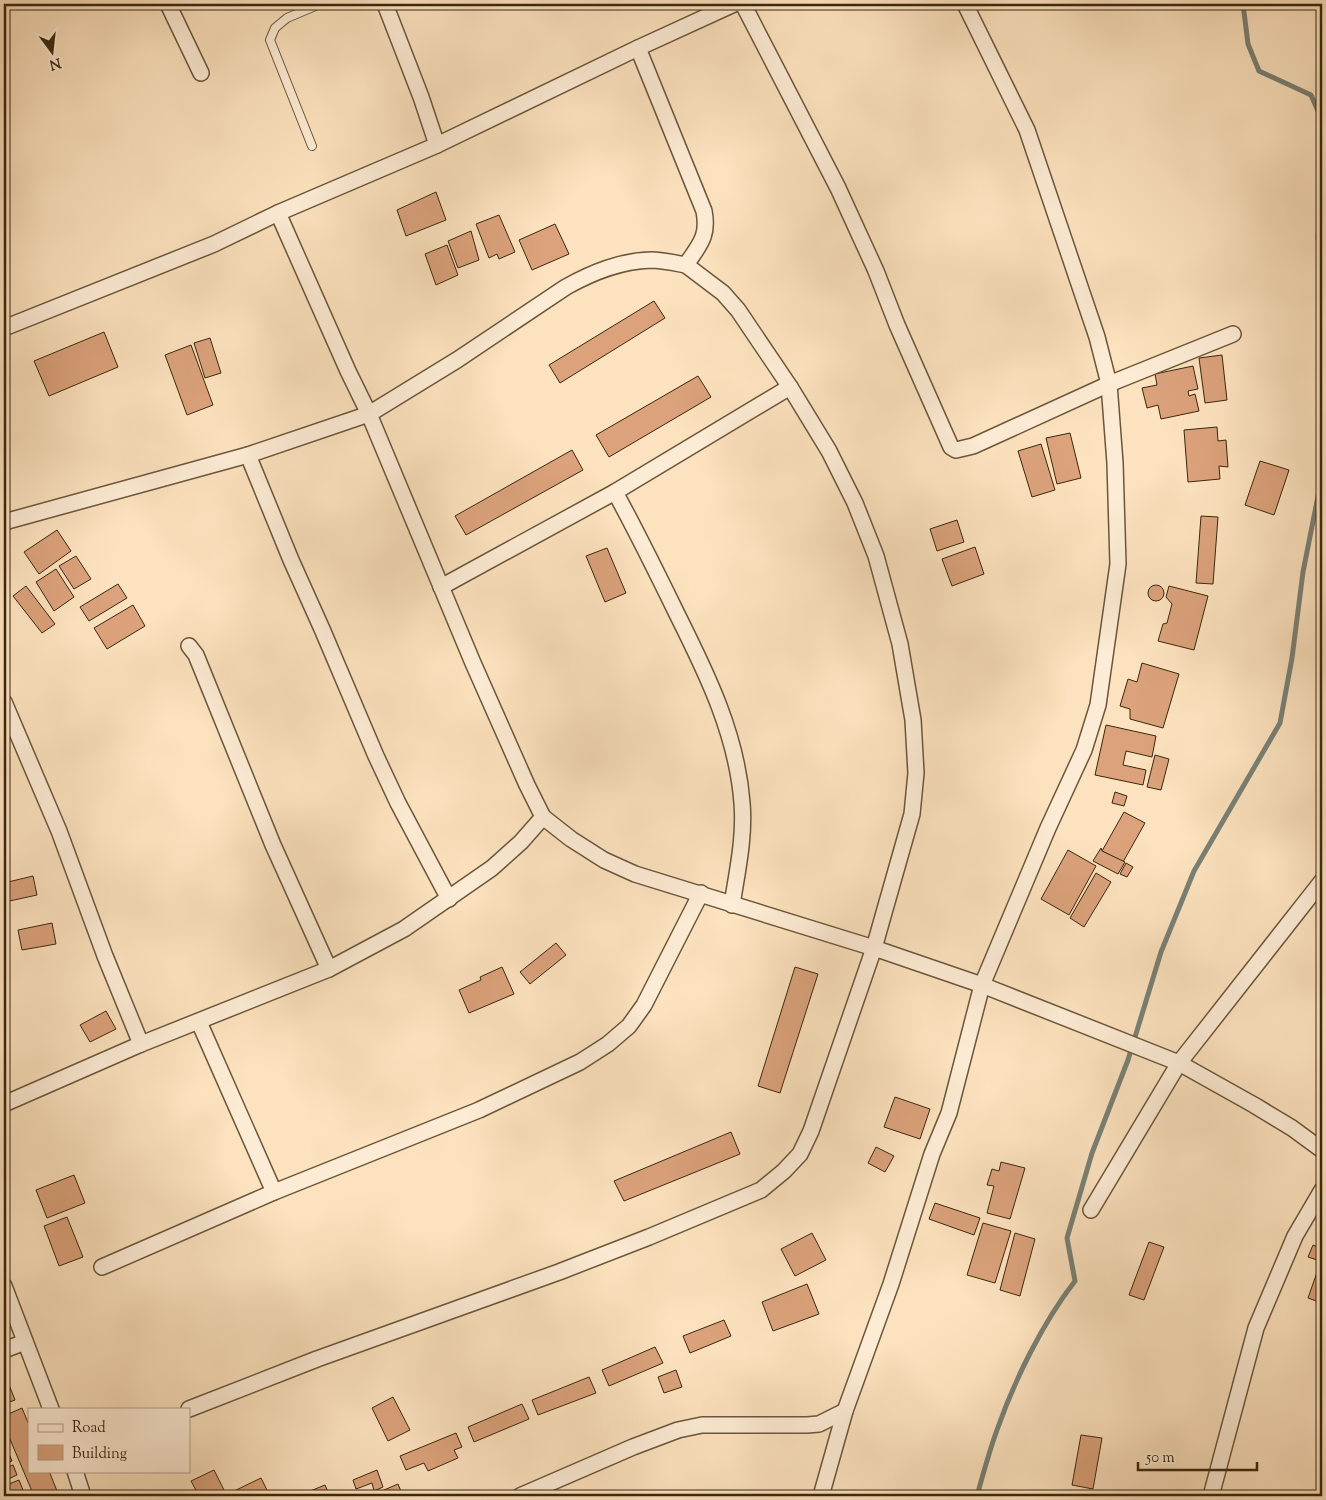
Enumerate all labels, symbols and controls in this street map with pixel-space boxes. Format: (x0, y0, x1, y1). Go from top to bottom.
north arrow (28, 28, 78, 78)
text: N (47, 52, 63, 74)
legend (28, 1408, 190, 1472)
text: Road (72, 1418, 106, 1439)
scale bar (1138, 1440, 1257, 1472)
text: Building (72, 1444, 127, 1465)
text: 50 m (1145, 1448, 1175, 1469)

